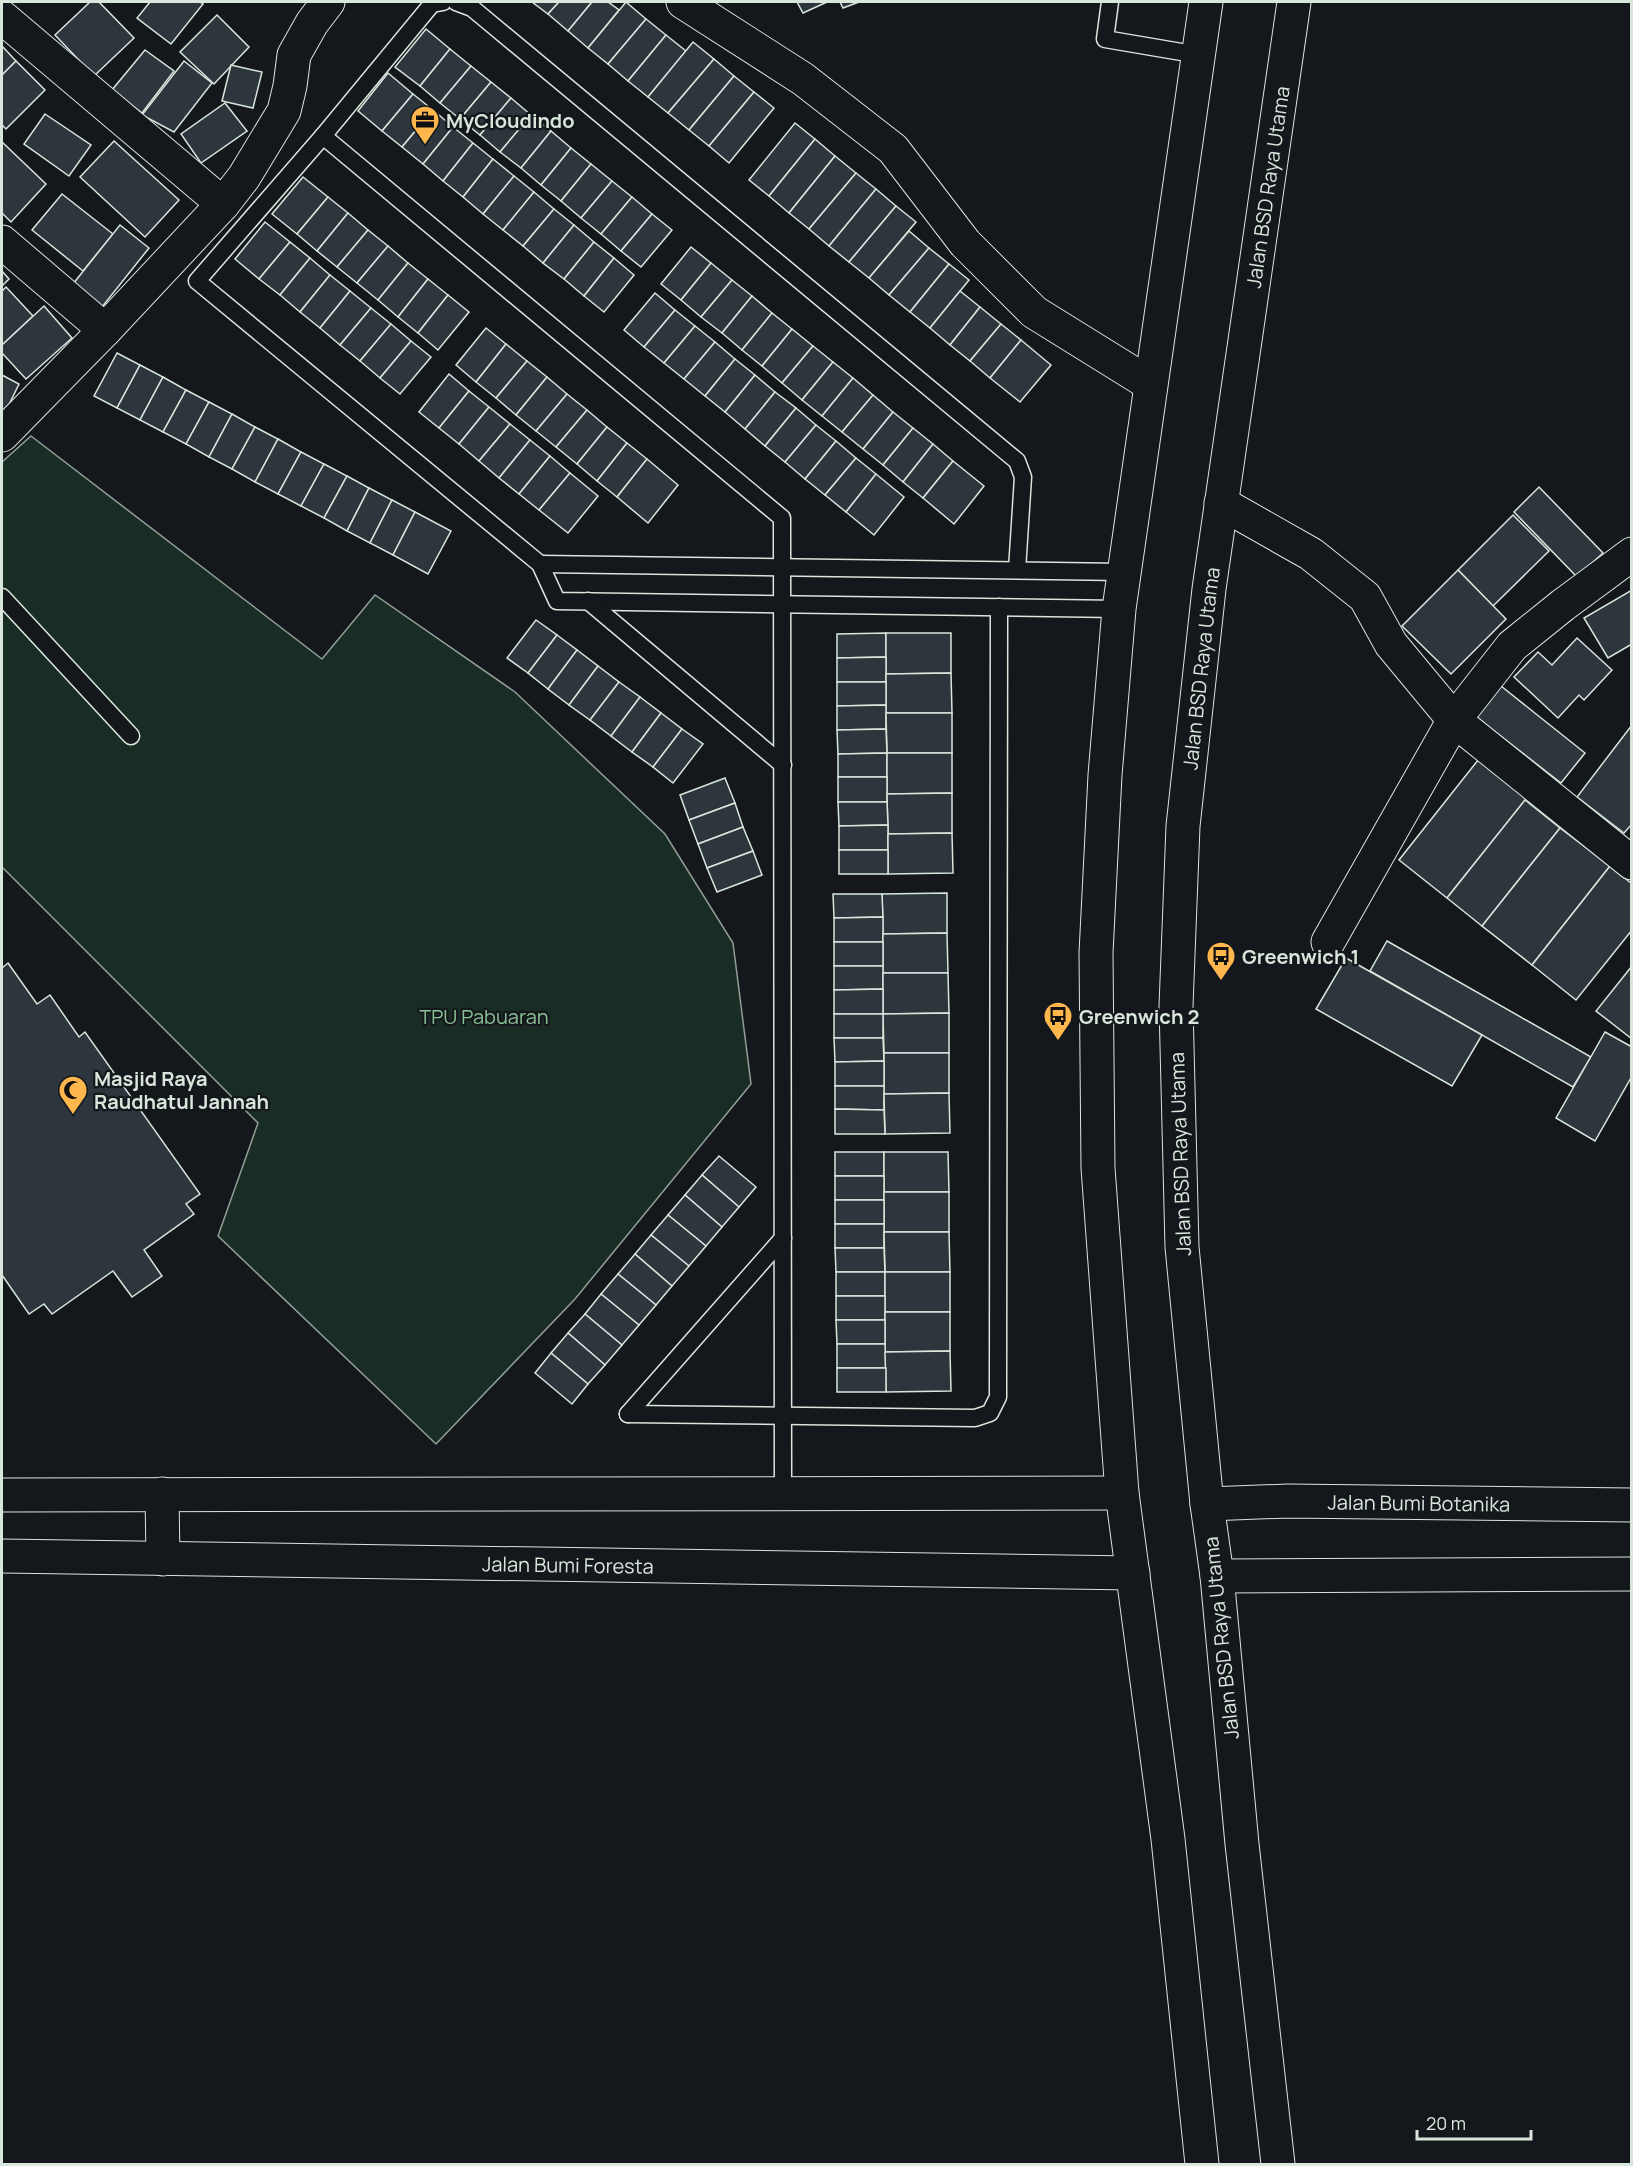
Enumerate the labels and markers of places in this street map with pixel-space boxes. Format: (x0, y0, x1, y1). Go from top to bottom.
office icon: MyCloudindo (409, 104, 441, 146)
place label: MyCloudindo (446, 107, 575, 134)
bus stop icon: Greenwich 1 (1205, 940, 1237, 982)
place label: Greenwich 1 (1242, 943, 1359, 970)
bus stop icon: Greenwich 2 (1042, 1000, 1074, 1042)
place label: Greenwich 2 (1079, 1003, 1199, 1030)
place label: Masjid Raya Raudhatul Jannah (94, 1065, 269, 1115)
mosque icon: Masjid Raya Raudhatul Jannah (57, 1074, 89, 1116)

